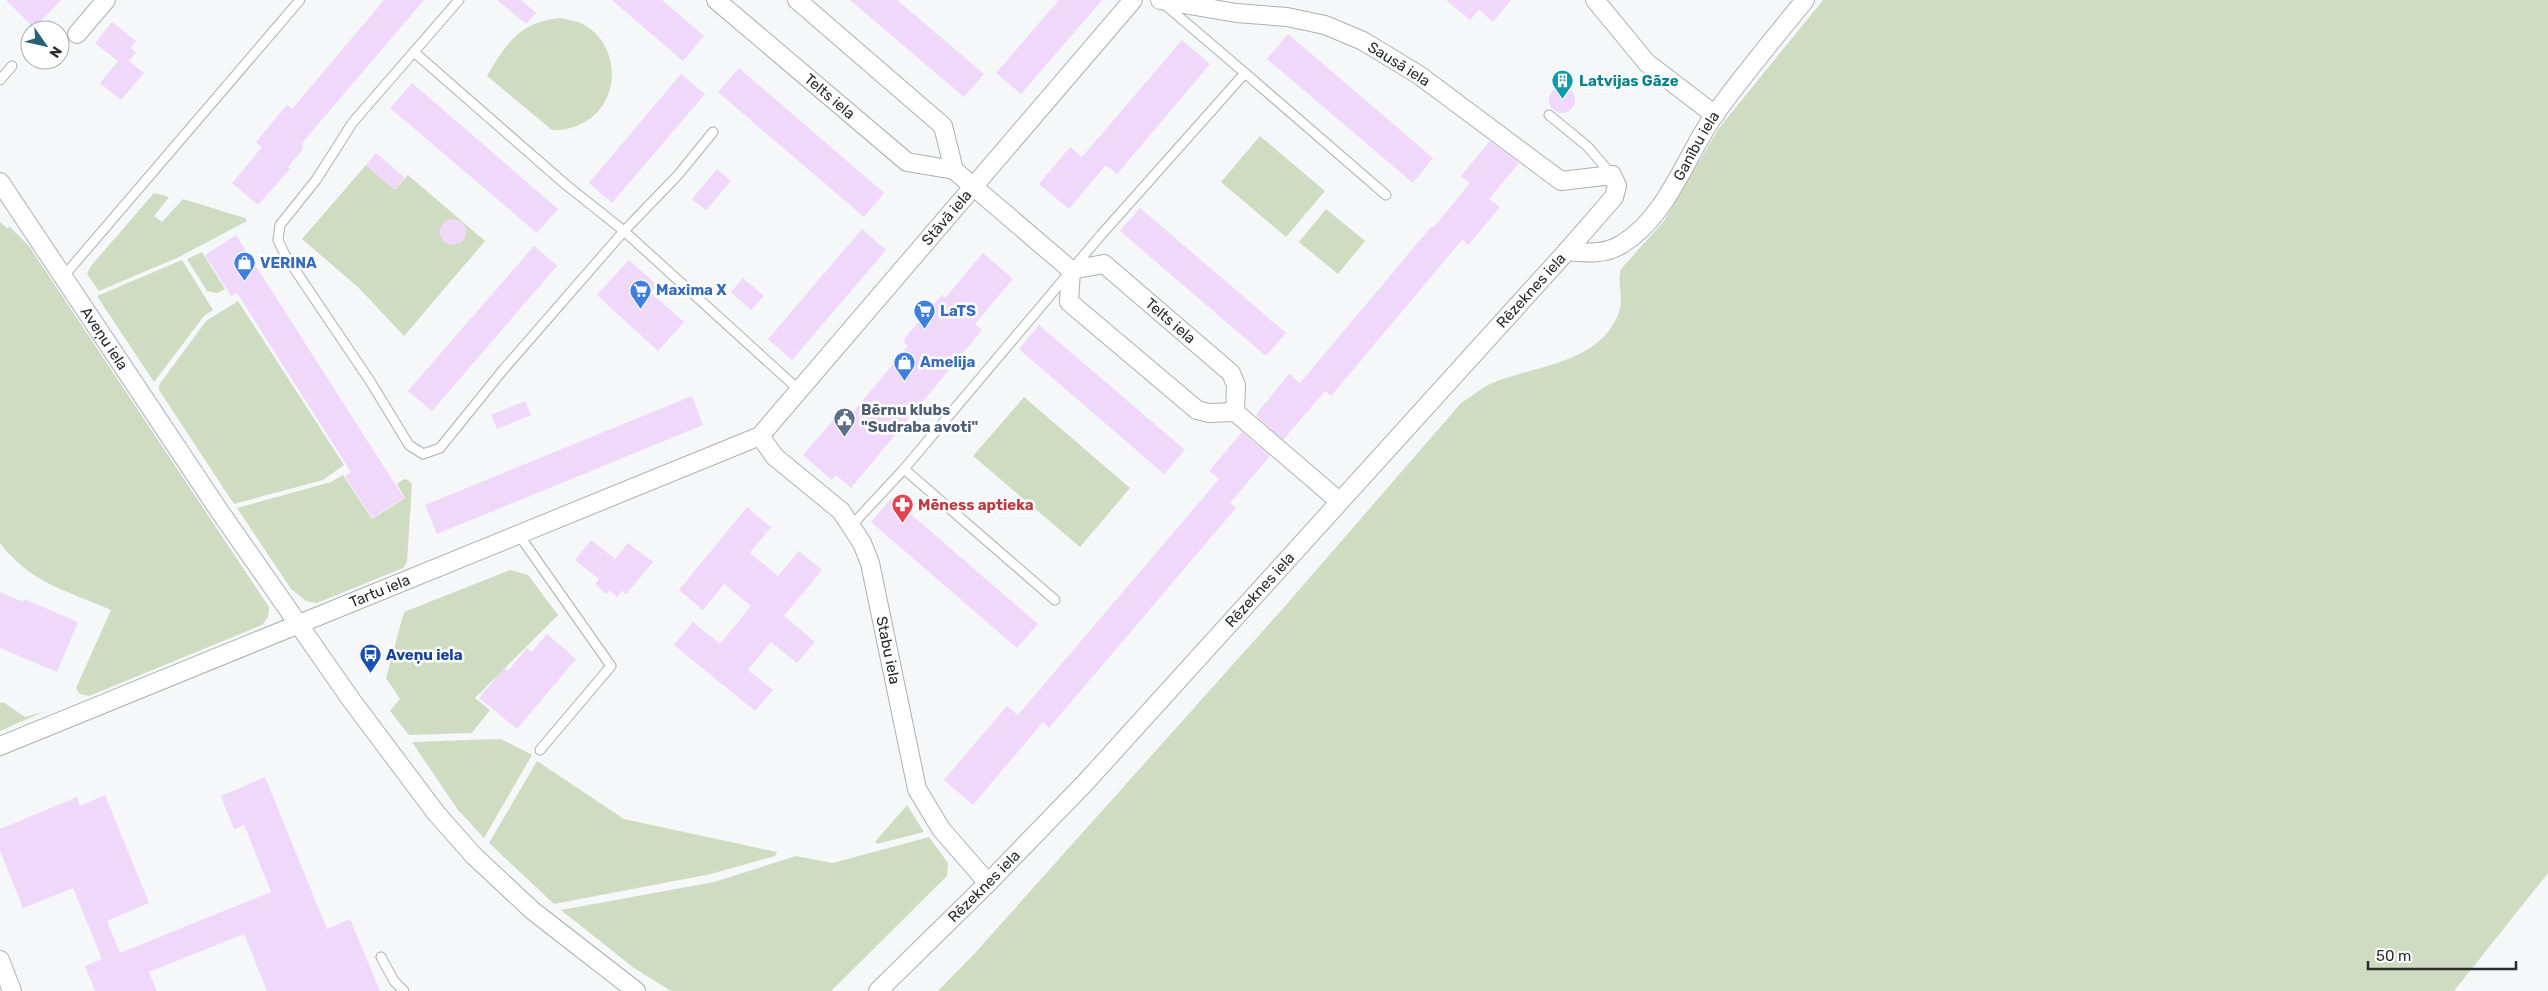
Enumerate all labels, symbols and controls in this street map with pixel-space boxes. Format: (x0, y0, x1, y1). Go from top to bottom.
north arrow (20, 20, 70, 70)
street label: Sausā iela (1364, 38, 1434, 90)
text: N (45, 43, 65, 61)
building icon: Latvijas Gāze (1551, 69, 1575, 100)
street label: Telts iela (801, 70, 859, 123)
place label: Latvijas Gāze (1579, 72, 1679, 90)
street label: Ganību iela (1670, 108, 1723, 184)
street label: Stāvā iela (918, 186, 975, 249)
street label: Rēzeknes iela (1493, 249, 1570, 332)
shop icon: VERINA (232, 251, 256, 282)
place label: VERINA (260, 254, 317, 272)
supermarket icon: Maxima X (628, 278, 652, 309)
place label: Maxima X (656, 281, 727, 299)
street label: Telts iela (1142, 294, 1199, 347)
supermarket icon: LaTS (912, 299, 936, 330)
place label: LaTS (940, 302, 976, 320)
street label: Aveņu iela (77, 304, 132, 373)
shop icon: Amelija (892, 350, 916, 381)
place label: Amelija (920, 353, 976, 371)
place label: Bērnu klubs "Sudraba avoti" (861, 401, 979, 436)
public building icon: Bērnu klubs "Sudraba avoti" (833, 407, 857, 438)
pharmacy icon: Mēness aptieka (890, 493, 914, 524)
place label: Mēness aptieka (918, 496, 1034, 514)
street label: Rēzeknes iela (1221, 549, 1298, 631)
street label: Tartu iela (347, 571, 413, 612)
street label: Stabu iela (872, 615, 904, 686)
bus stop icon: Aveņu iela (358, 643, 382, 674)
place label: Aveņu iela (386, 646, 463, 664)
street label: Rēzeknes iela (944, 846, 1024, 926)
scale bar (2368, 938, 2516, 970)
text: 50 m (2376, 947, 2411, 965)

